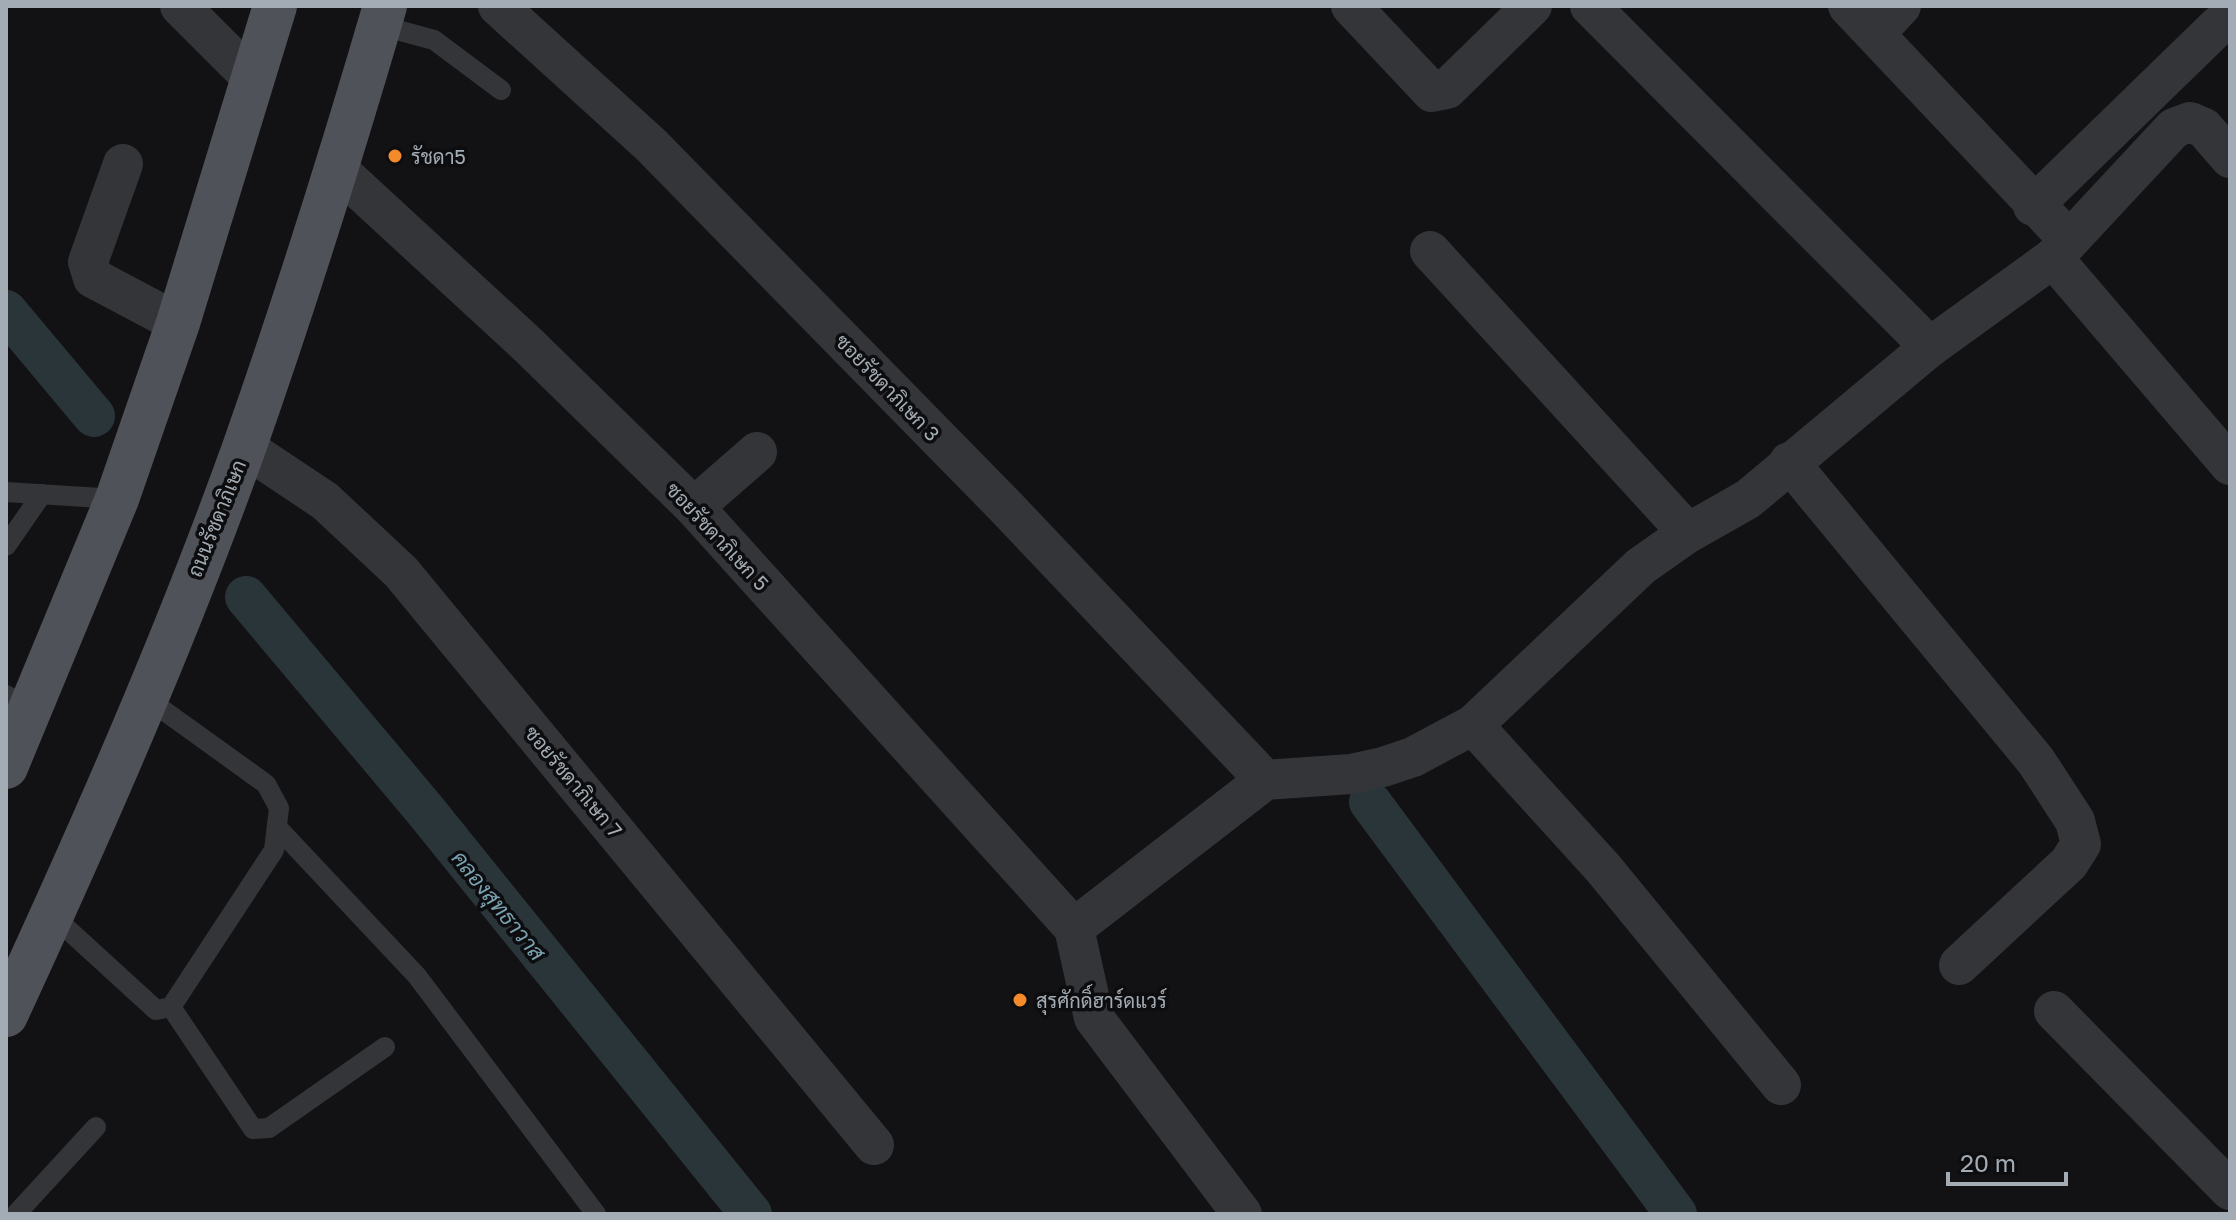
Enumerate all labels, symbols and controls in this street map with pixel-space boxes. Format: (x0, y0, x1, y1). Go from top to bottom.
place label: รัชดา5 (411, 144, 466, 168)
marker: รัชดา5 (386, 147, 404, 165)
street label: ซอยรัชดาภิเษก 3 (831, 329, 945, 445)
street label: ถนนรัชดาภิเษก (182, 456, 250, 580)
street label: ซอยรัชดาภิเษก 5 (662, 477, 774, 595)
street label: ซอยรัชดาภิเษก 7 (520, 720, 628, 842)
water label: คลองสุทธาวาส (444, 845, 552, 968)
place label: สุรศักดิ์ฮาร์ดแวร์ (1036, 983, 1167, 1015)
marker: สุรศักดิ์ฮาร์ดแวร์ (1011, 991, 1029, 1009)
scale bar (1948, 1136, 2066, 1186)
text: 20 m (1960, 1148, 2016, 1177)

